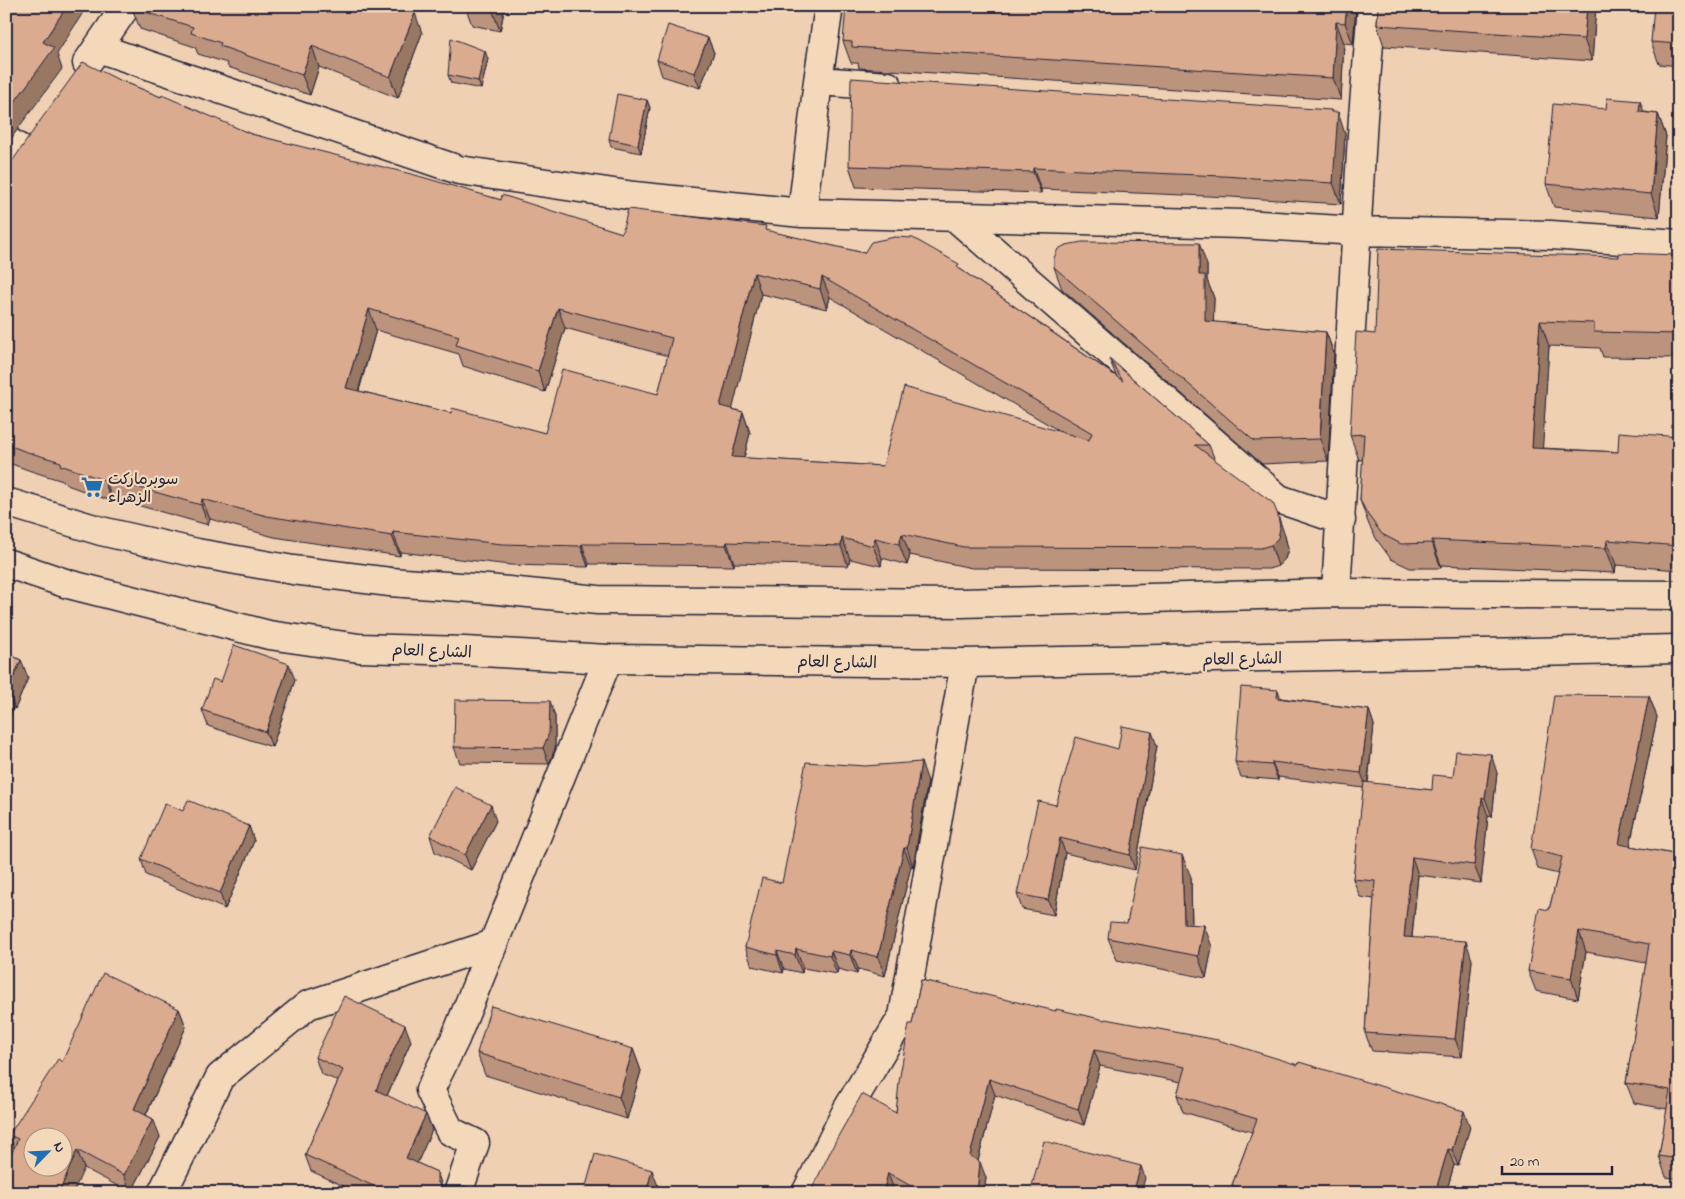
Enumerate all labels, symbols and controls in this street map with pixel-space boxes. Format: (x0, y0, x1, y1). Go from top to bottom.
place label: سوبرماركت الزهراء (108, 468, 178, 510)
supermarket icon: سوبرماركت الزهراء (79, 474, 105, 500)
street label: الشارع العام (392, 639, 472, 665)
street label: الشارع العام (1202, 647, 1282, 673)
street label: الشارع العام (797, 650, 877, 676)
north arrow (22, 1126, 72, 1176)
text: N (47, 1139, 70, 1156)
scale bar (1502, 1144, 1612, 1176)
text: 20 m (1510, 1151, 1540, 1173)

